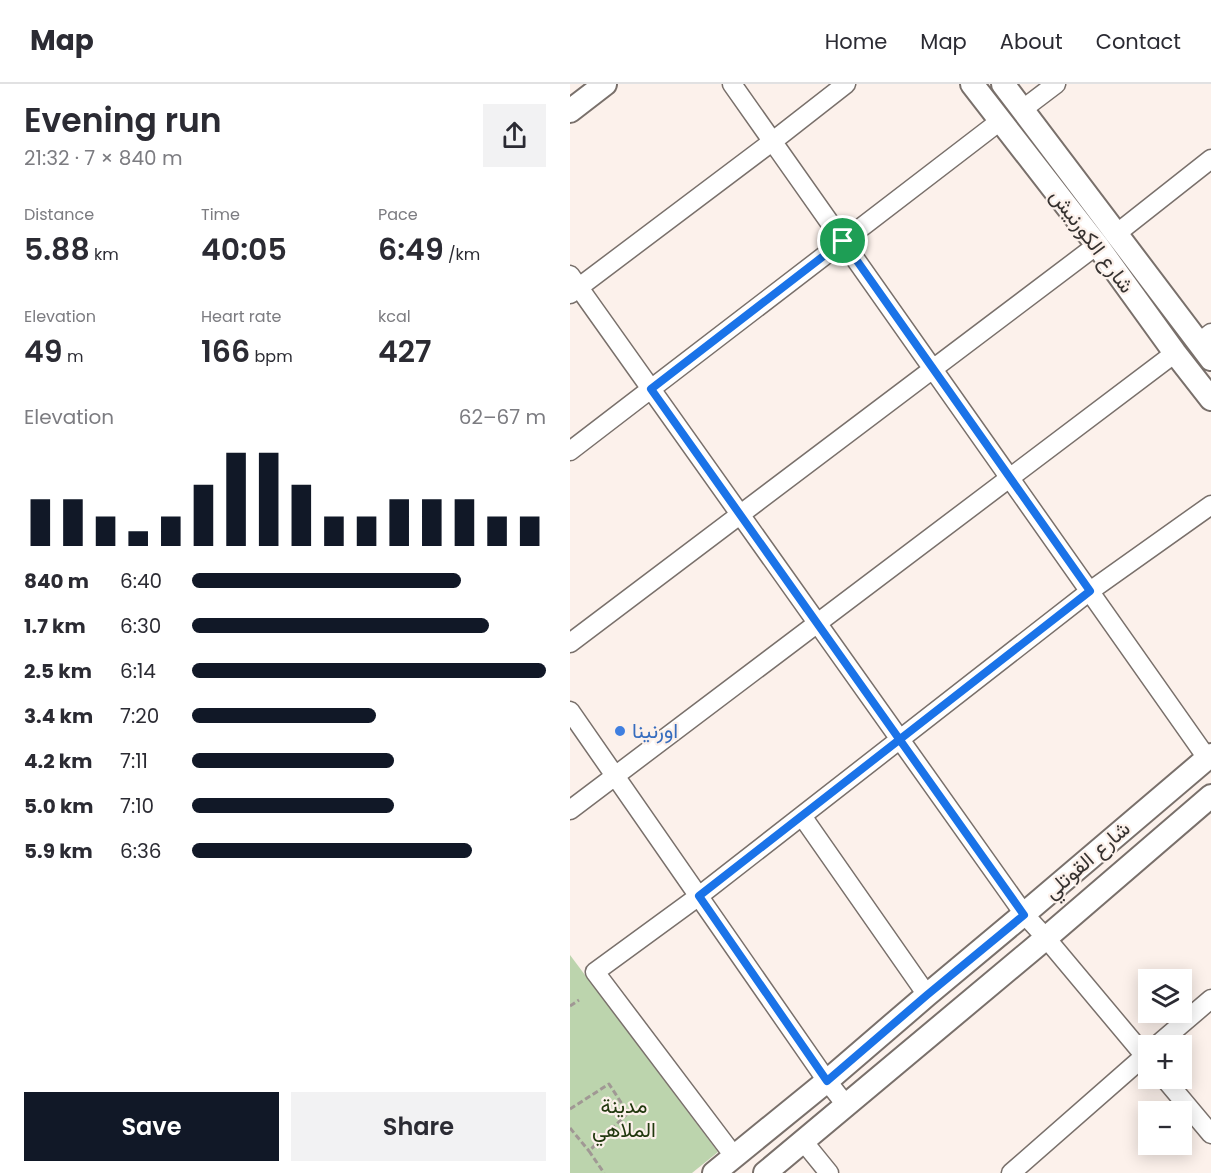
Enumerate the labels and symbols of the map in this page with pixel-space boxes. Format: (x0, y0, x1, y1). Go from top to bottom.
street label: شارع الكورنيش (1043, 182, 1141, 299)
pin (817, 215, 868, 266)
place label: اورنينا (632, 716, 678, 745)
marker: اورنينا (613, 724, 627, 738)
street label: شارع القوتلي (1037, 814, 1138, 908)
park label: مدينة الملاهي (592, 1091, 656, 1147)

